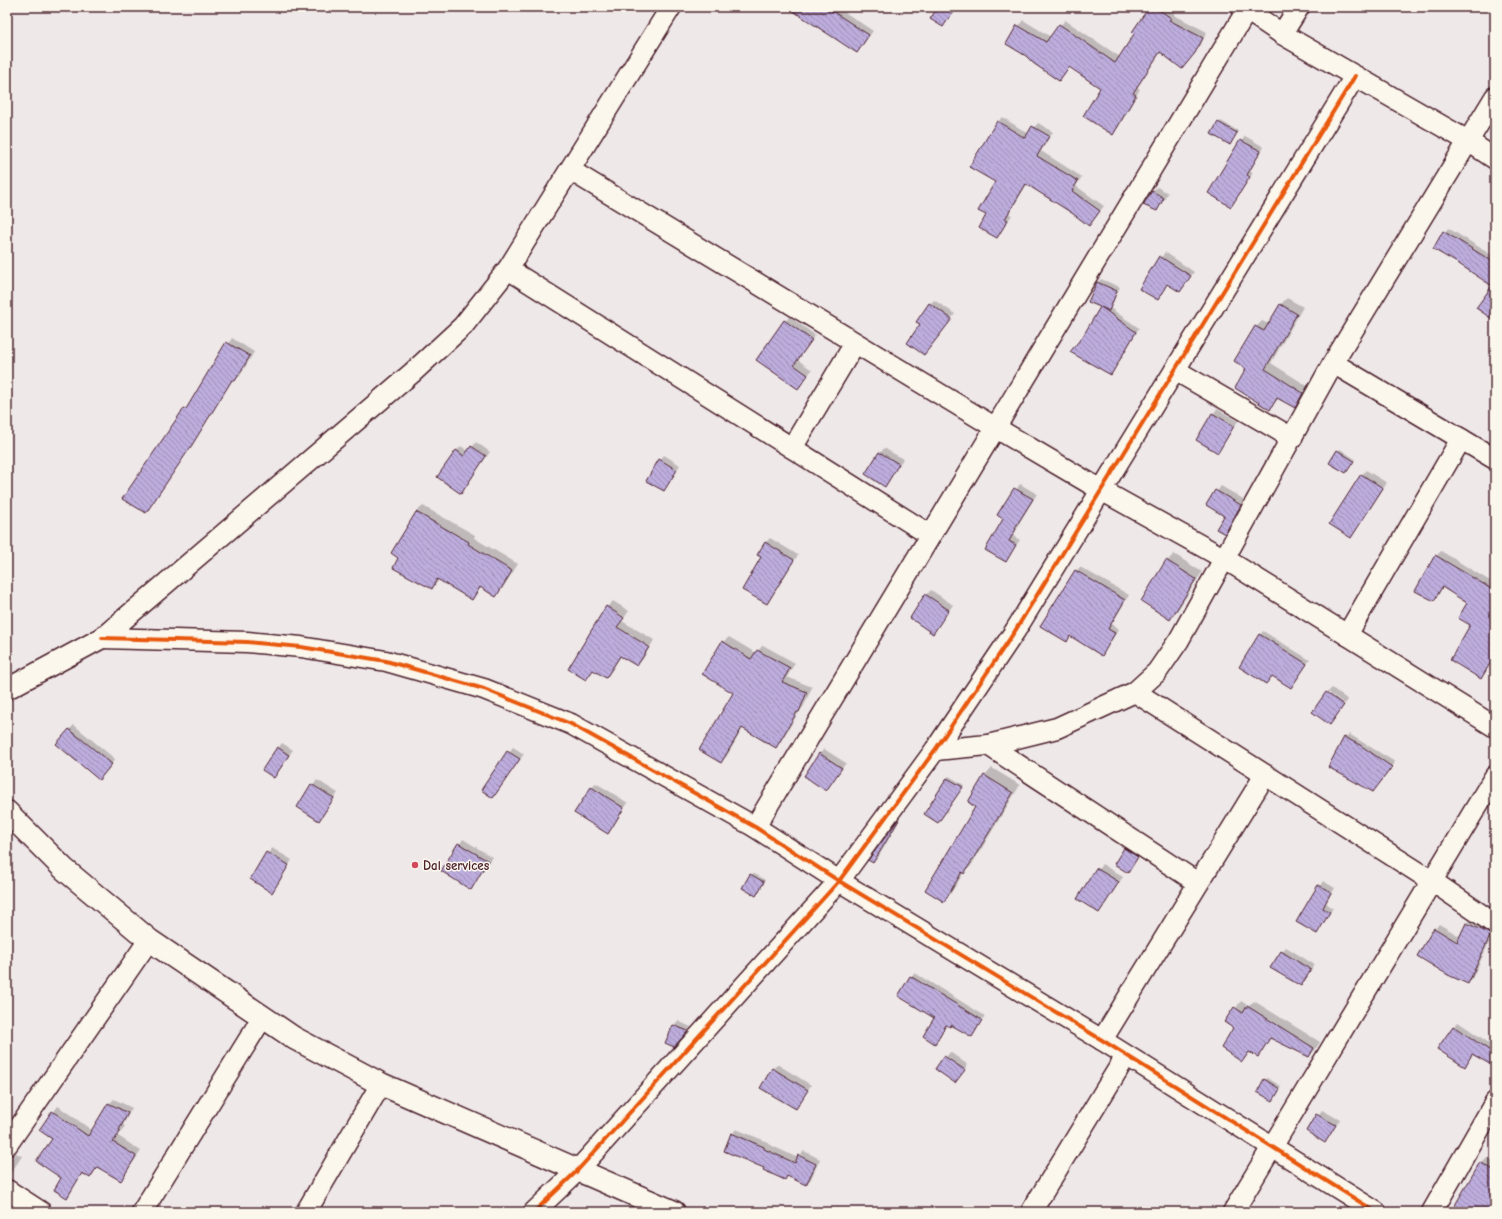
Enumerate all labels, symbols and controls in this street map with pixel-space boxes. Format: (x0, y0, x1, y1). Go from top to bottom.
place label: Dal services (423, 858, 490, 873)
marker: Dal services (410, 860, 420, 870)

